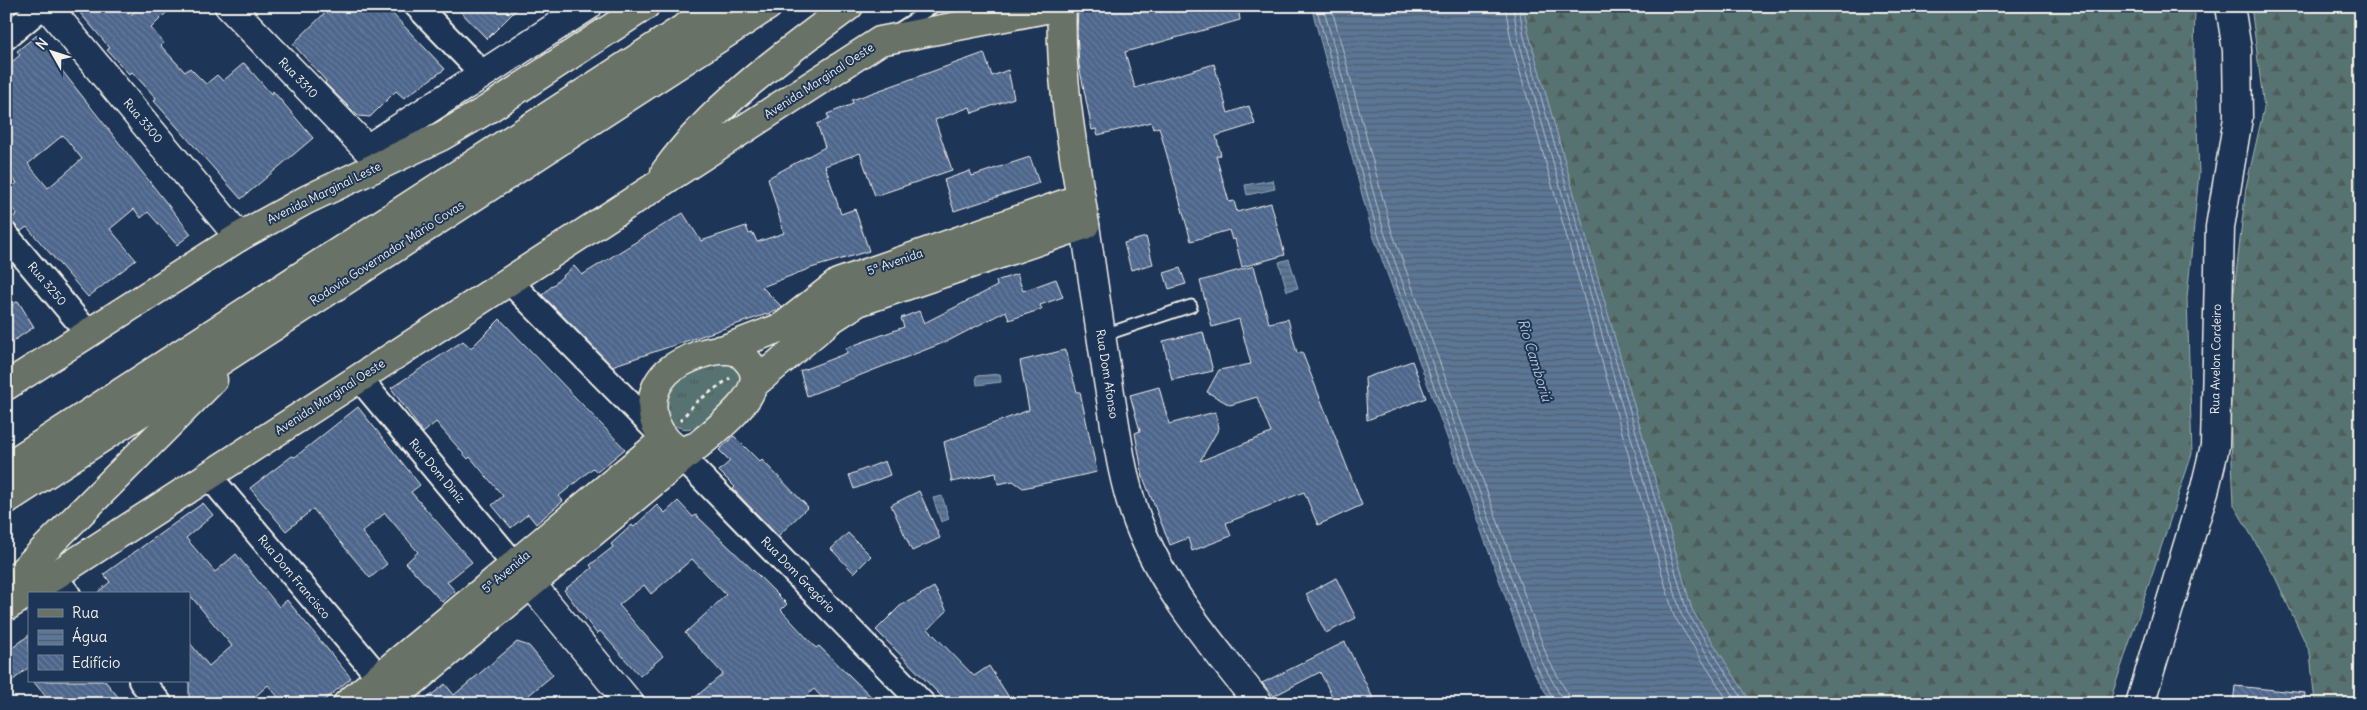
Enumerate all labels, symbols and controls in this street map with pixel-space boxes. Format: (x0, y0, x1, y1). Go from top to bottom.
north arrow (28, 28, 78, 78)
text: N (32, 34, 52, 53)
street label: Avenida Marginal Oeste (761, 39, 876, 122)
street label: Rua 3310 (275, 54, 321, 101)
street label: Rua 3300 (120, 95, 166, 146)
street label: Avenida Marginal Leste (264, 158, 383, 227)
street label: Rodovia Governador Mário Covas (307, 197, 466, 308)
street label: 5ª Avenida (865, 245, 925, 278)
street label: Rua 3250 (25, 259, 70, 309)
street label: Rua Avelon Cordeiro (2207, 303, 2224, 414)
water label: Rio Camboriú (1514, 317, 1556, 404)
street label: Rua Dom Afonso (1093, 328, 1122, 420)
street label: Avenida Marginal Oeste (272, 355, 387, 438)
street label: Rua Dom Diniz (406, 435, 469, 506)
street label: Rua Dom Francisco (255, 532, 334, 622)
street label: Rua Dom Gregório (758, 533, 839, 616)
street label: 5ª Avenida (479, 547, 533, 596)
legend (28, 592, 190, 682)
text: Rua (72, 603, 99, 622)
text: Água (72, 627, 108, 646)
text: Edifício (72, 653, 120, 672)

